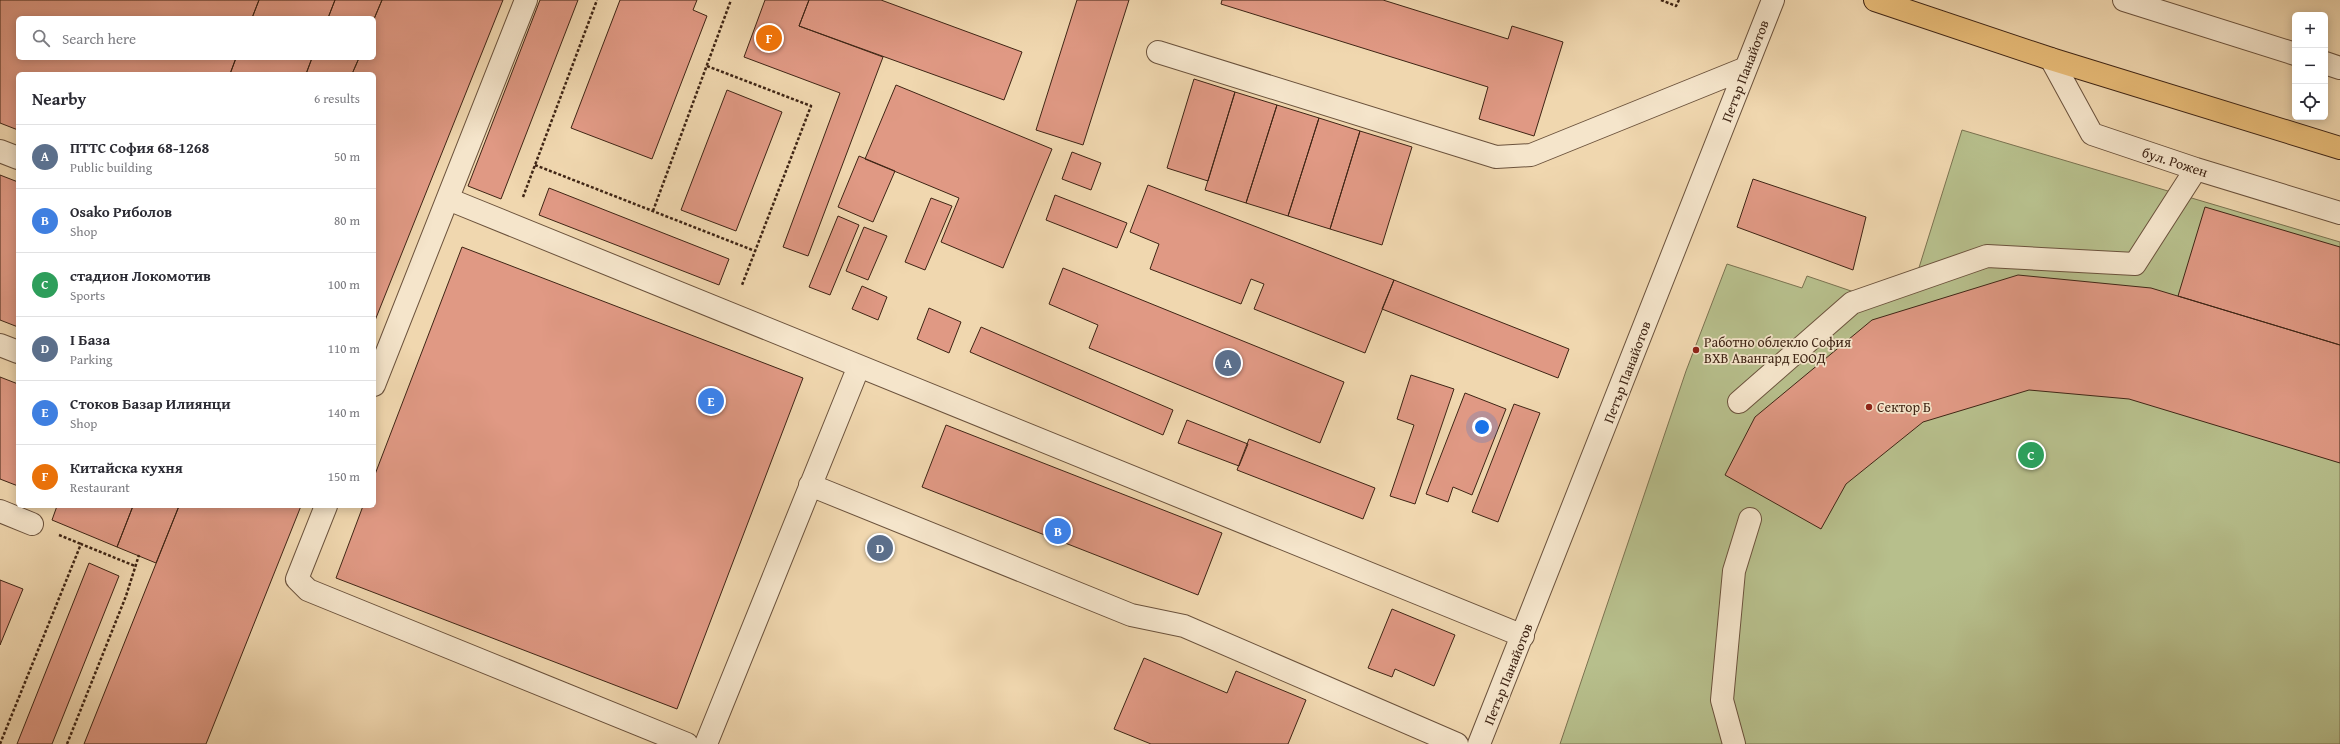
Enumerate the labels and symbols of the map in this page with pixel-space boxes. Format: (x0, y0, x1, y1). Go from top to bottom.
street label: Петър Панайотов (1716, 17, 1774, 125)
pin: F (756, 23, 782, 53)
street label: бул. Рожен (2140, 142, 2210, 182)
street label: Петър Панайотов (1598, 318, 1656, 426)
place label: Работно облекло София ВХВ Авангард ЕООД (1704, 332, 1851, 368)
marker: Работно облекло София ВХВ Авангард ЕООД (1691, 345, 1701, 355)
pin: A (1215, 348, 1241, 378)
pin: E (698, 386, 724, 416)
place label: Сектор Б (1877, 397, 1931, 417)
marker: Сектор Б (1864, 402, 1874, 412)
your location (1472, 417, 1492, 437)
pin: C (2018, 440, 2044, 470)
pin: B (1045, 516, 1071, 546)
pin: D (867, 533, 893, 563)
street label: Петър Панайотов (1479, 620, 1538, 728)

